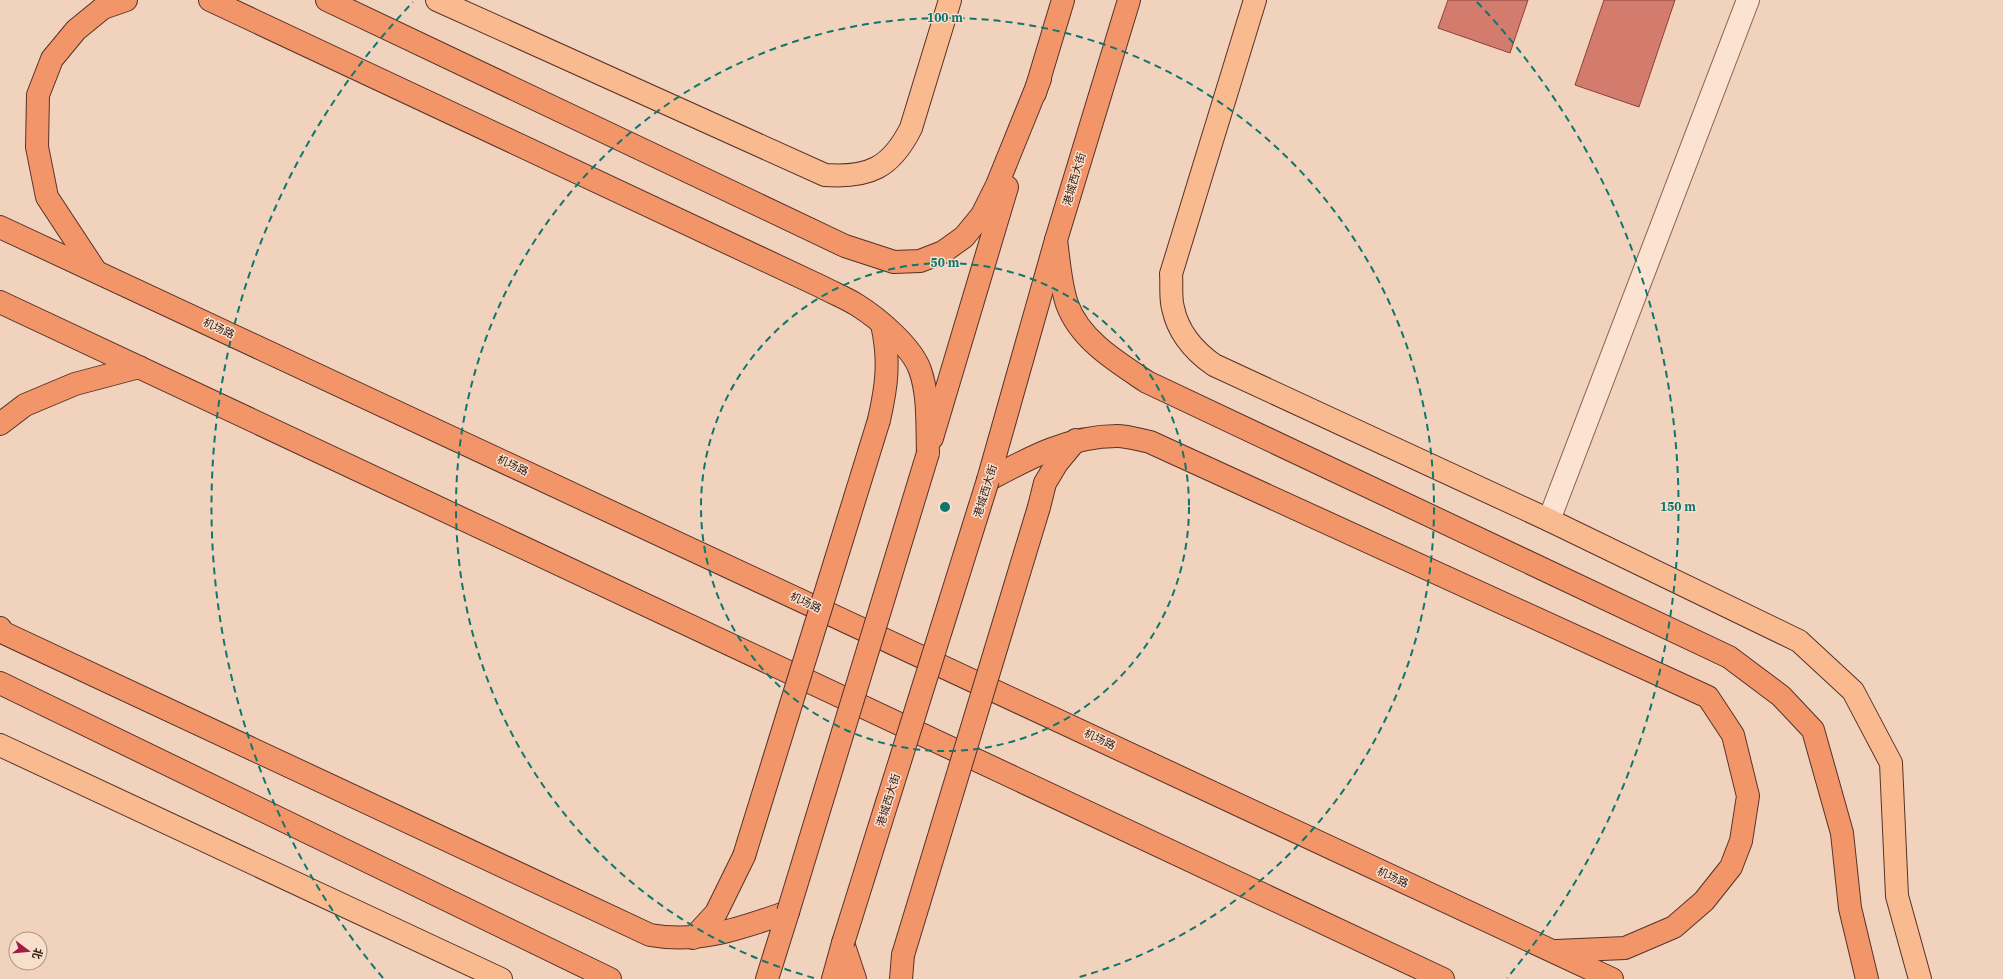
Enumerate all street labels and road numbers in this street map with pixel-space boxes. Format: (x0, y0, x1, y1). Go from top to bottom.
street label: 港城西大街 (1060, 151, 1088, 207)
street label: 机场路 (201, 315, 237, 341)
street label: 机场路 (495, 452, 531, 478)
street label: 港城西大街 (970, 463, 1000, 519)
street label: 机场路 (788, 589, 824, 615)
street label: 机场路 (1082, 726, 1118, 752)
street label: 港城西大街 (873, 772, 903, 828)
street label: 机场路 (1375, 864, 1411, 890)

